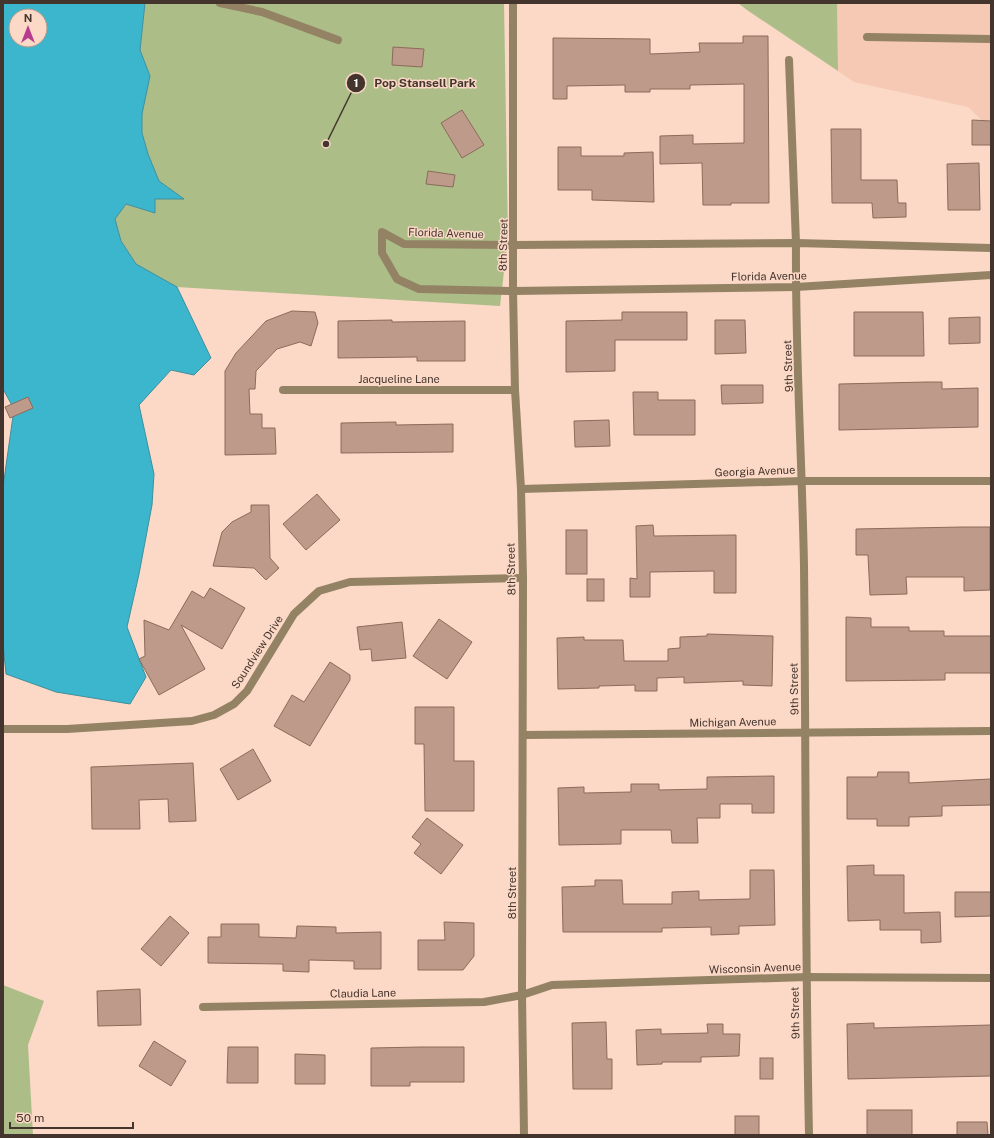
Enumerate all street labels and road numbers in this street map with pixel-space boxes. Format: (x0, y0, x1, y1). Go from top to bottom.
street label: 8th Street (497, 219, 509, 271)
street label: Florida Avenue (408, 226, 484, 240)
street label: Florida Avenue (731, 269, 807, 283)
street label: 9th Street (781, 340, 795, 392)
street label: Jacqueline Lane (358, 373, 440, 385)
street label: Georgia Avenue (714, 464, 796, 478)
street label: 8th Street (505, 543, 517, 595)
street label: Soundview Drive (229, 613, 285, 691)
street label: 9th Street (788, 663, 800, 715)
street label: Michigan Avenue (689, 715, 777, 729)
street label: 8th Street (506, 867, 518, 919)
street label: Wisconsin Avenue (709, 960, 801, 976)
street label: Claudia Lane (330, 986, 396, 1000)
street label: 9th Street (789, 987, 801, 1039)

